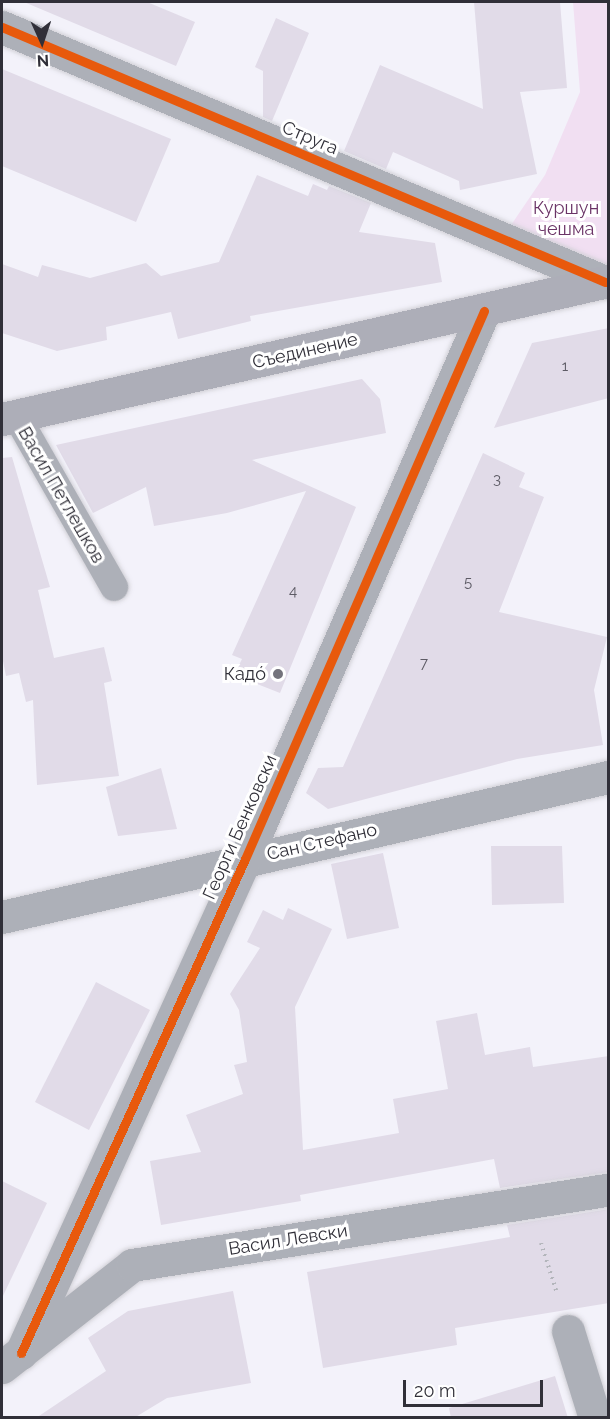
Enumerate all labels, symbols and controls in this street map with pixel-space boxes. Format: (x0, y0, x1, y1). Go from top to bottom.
north arrow (12, 12, 72, 72)
text: N (36, 51, 50, 70)
street label: Струга (279, 117, 341, 159)
park label: Куршун чешма (533, 198, 599, 240)
street label: Съединение (250, 328, 360, 374)
house number: 1 (562, 358, 568, 376)
street label: Васил Петлешков (13, 423, 109, 567)
house number: 3 (493, 471, 501, 489)
house number: 5 (464, 574, 472, 592)
house number: 4 (289, 583, 297, 601)
house number: 7 (420, 655, 428, 673)
place label: Кадó (224, 663, 266, 685)
marker: Кадó (271, 667, 285, 681)
street label: Георги Бенковски (198, 751, 282, 903)
street label: Сан Стефано (265, 819, 379, 865)
street label: Васил Левски (227, 1220, 349, 1260)
scale bar (406, 1368, 546, 1406)
text: 20 m (414, 1380, 456, 1401)

